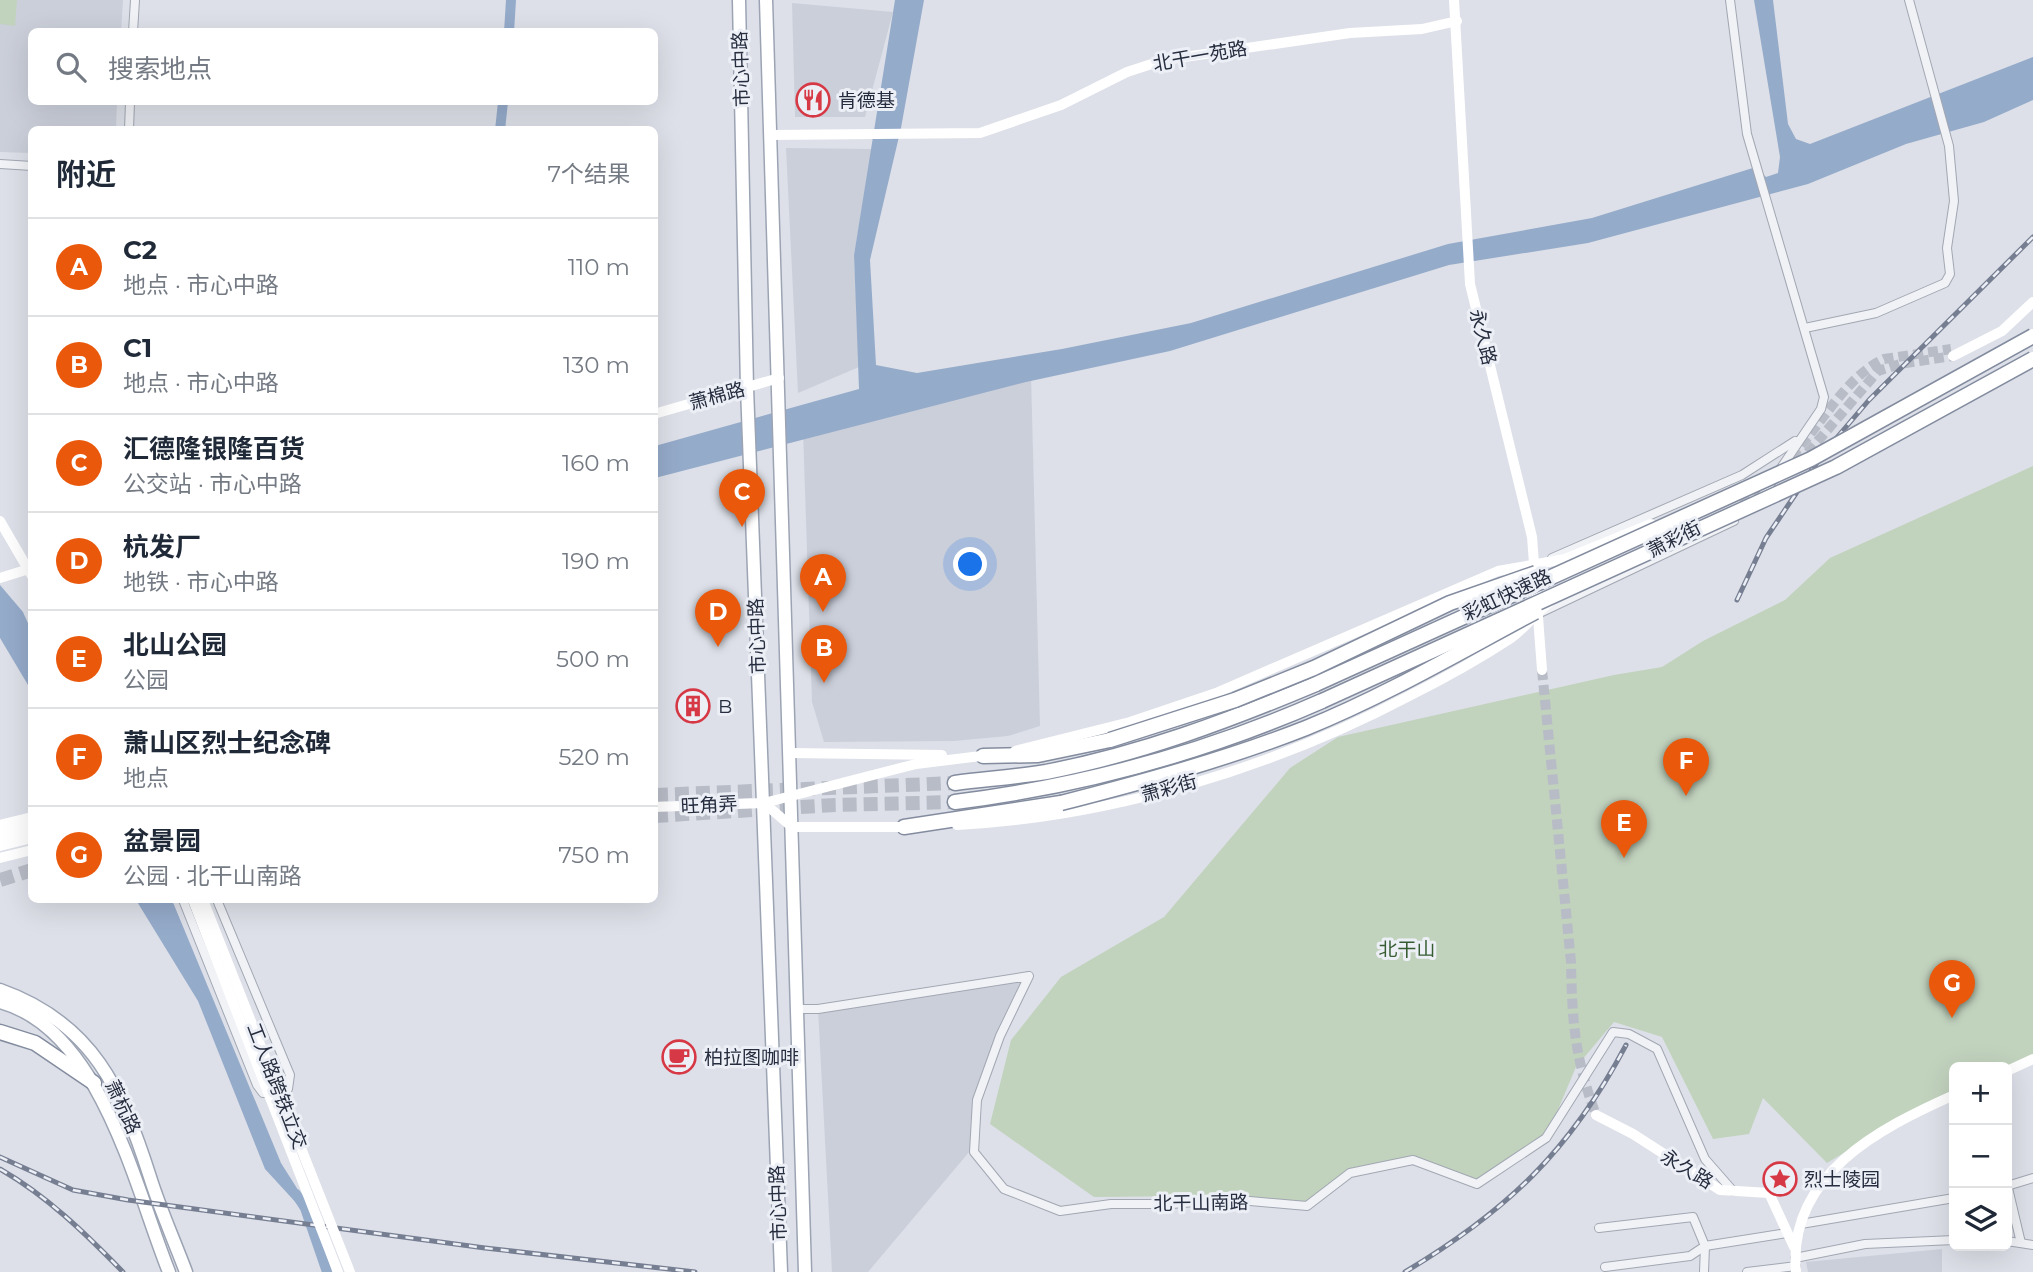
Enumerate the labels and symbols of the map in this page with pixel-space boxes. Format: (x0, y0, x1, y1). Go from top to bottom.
street label: 市心中路 (728, 31, 754, 107)
street label: 北干一苑路 (1151, 36, 1249, 76)
restaurant icon: 肯德基 (794, 81, 832, 119)
place label: 肯德基 (838, 89, 895, 112)
street label: 永久路 (1465, 307, 1501, 367)
street label: 萧棉路 (686, 378, 748, 414)
pin: C (719, 469, 765, 527)
street label: 萧彩街 (1643, 516, 1705, 562)
your location (953, 547, 987, 581)
pin: A (800, 554, 846, 612)
street label: 彩虹快速路 (1459, 564, 1555, 626)
pin: D (695, 589, 741, 647)
street label: 市心中路 (744, 598, 770, 674)
pin: B (801, 625, 847, 683)
building icon: B (674, 687, 712, 725)
place label: B (718, 695, 732, 718)
pin: F (1663, 738, 1709, 796)
street label: 萧彩街 (1138, 770, 1200, 806)
street label: 旺角弄 (680, 792, 738, 818)
pin: E (1601, 800, 1647, 858)
park label: 北干山 (1378, 938, 1436, 961)
pin: G (1929, 960, 1975, 1018)
street label: 工人路跨铁立交 (242, 1020, 312, 1152)
cafe icon: 柏拉图咖啡 (660, 1038, 698, 1076)
place label: 柏拉图咖啡 (704, 1046, 799, 1069)
street label: 萧杭路 (101, 1076, 145, 1138)
street label: 永久路 (1657, 1144, 1717, 1194)
place icon: 烈士陵园 (1761, 1160, 1799, 1198)
street label: 市心中路 (765, 1165, 791, 1241)
place label: 烈士陵园 (1804, 1168, 1880, 1191)
street label: 北干山南路 (1153, 1191, 1249, 1215)

